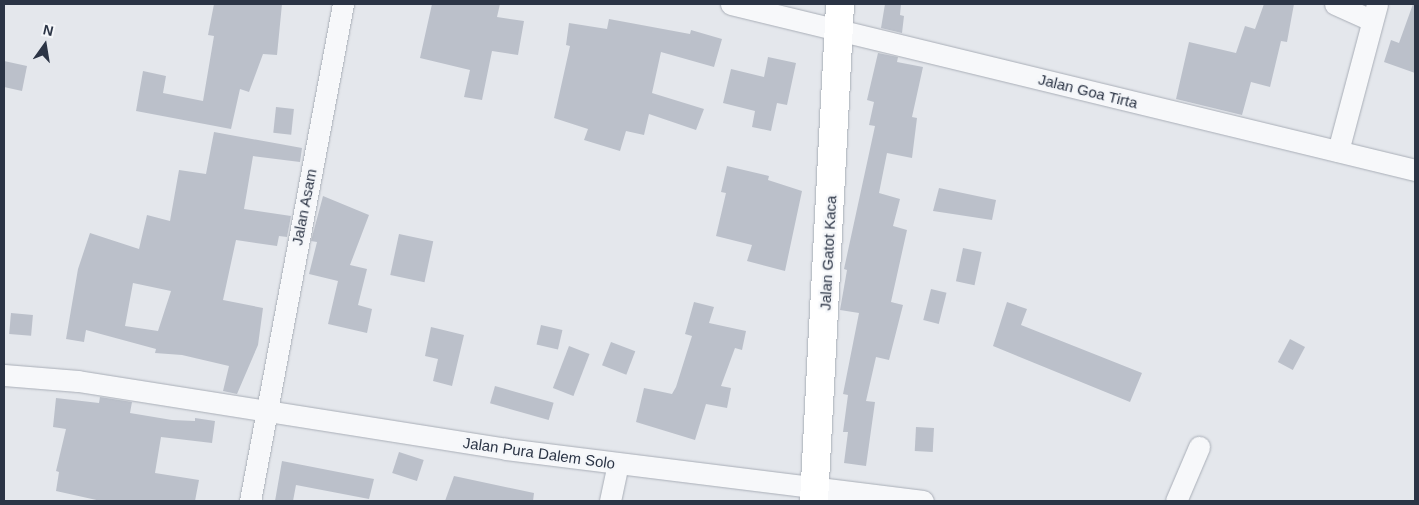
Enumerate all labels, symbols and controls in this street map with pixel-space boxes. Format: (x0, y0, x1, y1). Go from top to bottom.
north arrow (20, 20, 70, 70)
text: N (42, 21, 55, 39)
street label: Jalan Goa Tirta (1036, 70, 1140, 112)
street label: Jalan Asam (288, 167, 320, 247)
street label: Jalan Gatot Kaca (816, 195, 840, 311)
street label: Jalan Pura Dalem Solo (462, 433, 616, 473)

